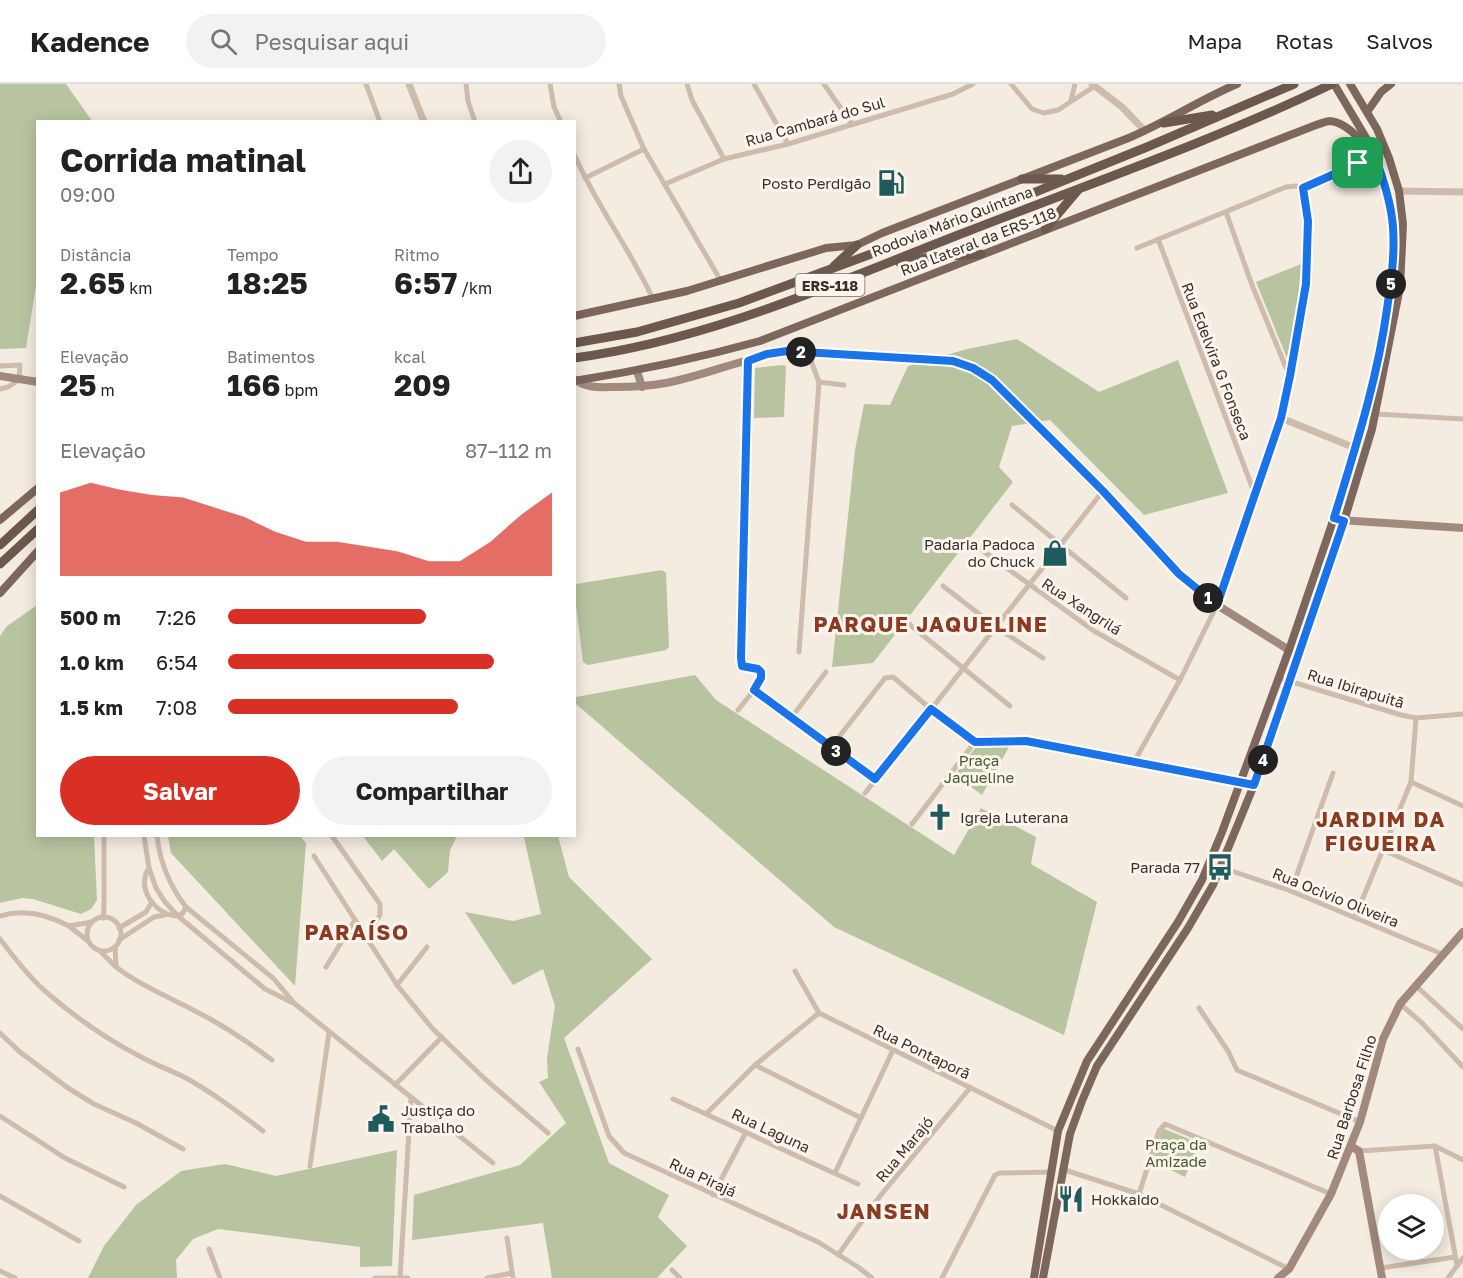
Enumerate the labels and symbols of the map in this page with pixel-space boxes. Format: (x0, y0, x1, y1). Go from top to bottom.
street label: Rua Cambará do Sul (743, 92, 887, 150)
pin (1332, 137, 1383, 188)
fuel station icon: Posto Perdigão (876, 168, 906, 198)
place label: Posto Perdigão (762, 174, 871, 192)
street label: Rodovia Mário Quintana (869, 182, 1035, 260)
street label: Rua Lateral da ERS-118 (898, 203, 1058, 279)
pin: 5 (1376, 269, 1406, 299)
road number: ERS-118 (796, 274, 864, 296)
street label: Rua Edelvira G Fonseca (1179, 280, 1255, 442)
pin: 2 (786, 337, 816, 367)
place label: Padaria Padoca do Chuck (924, 535, 1036, 570)
shop icon: Padaria Padoca do Chuck (1040, 538, 1070, 568)
street label: Rua Xangrilá (1039, 574, 1125, 638)
pin: 1 (1193, 583, 1223, 613)
district label: PARQUE JAQUELINE (814, 611, 1048, 637)
street label: Rua Ibirapuitã (1305, 665, 1407, 711)
pin: 3 (821, 736, 851, 766)
pin: 4 (1248, 745, 1278, 775)
park label: Praça Jaqueline (944, 751, 1015, 786)
church icon: Igreja Luterana (925, 802, 955, 832)
district label: JARDIM DA FIGUEIRA (1316, 806, 1446, 856)
place label: Igreja Luterana (960, 808, 1068, 826)
bus stop icon: Parada 77 (1205, 852, 1235, 882)
place label: Parada 77 (1130, 858, 1200, 876)
street label: Rua Ocivio Oliveira (1270, 863, 1402, 931)
district label: PARAÍSO (304, 919, 410, 945)
street label: Rua Pontaporã (870, 1020, 974, 1082)
street label: Rua Barbosa Filho (1322, 1032, 1380, 1162)
place label: Justiça do Trabalho (401, 1101, 475, 1136)
public building icon: Justiça do Trabalho (366, 1104, 396, 1134)
street label: Rua Laguna (729, 1104, 813, 1156)
street label: Rua Marajó (871, 1113, 937, 1185)
park label: Praça da Amizade (1145, 1135, 1207, 1170)
street label: Rua Pirajá (667, 1154, 739, 1200)
restaurant icon: Hokkaido (1056, 1184, 1086, 1214)
place label: Hokkaido (1091, 1190, 1159, 1208)
district label: JANSEN (837, 1198, 931, 1224)

